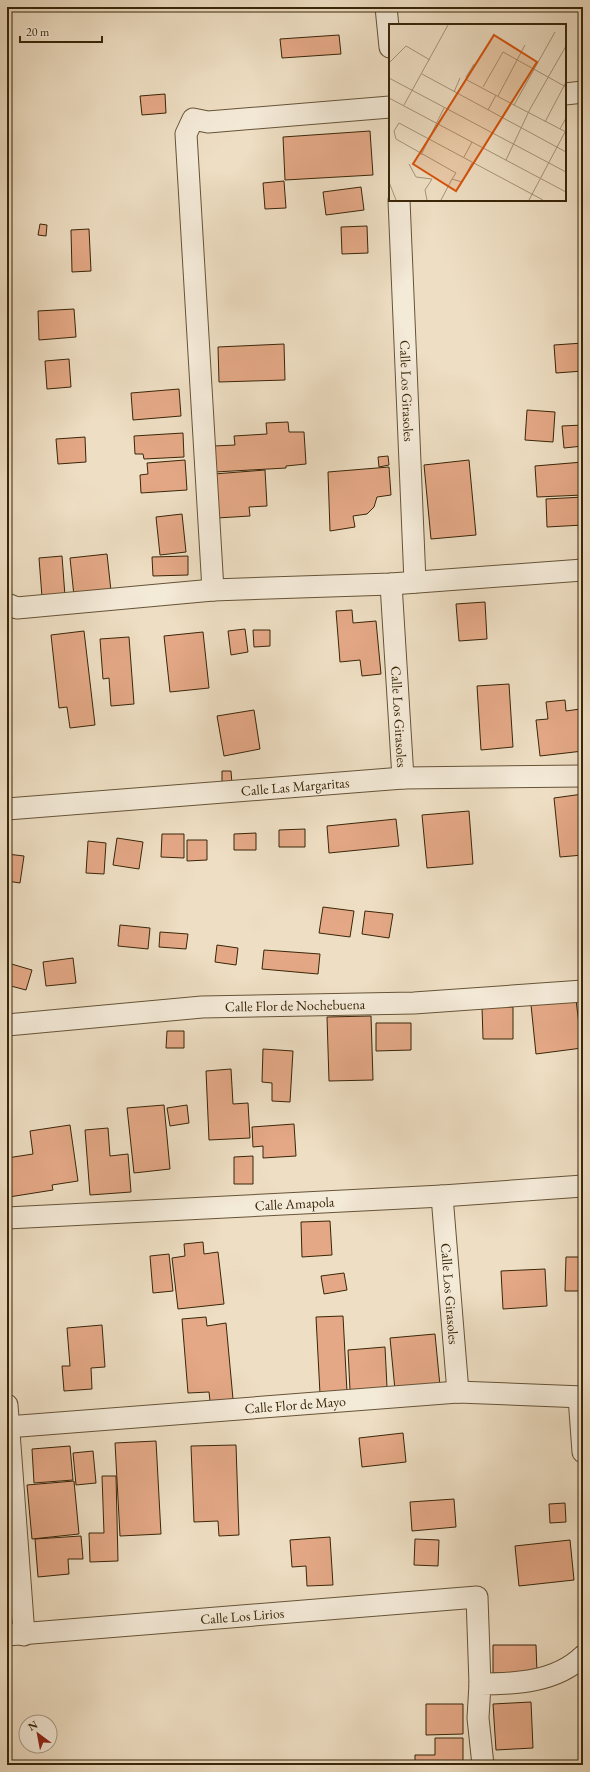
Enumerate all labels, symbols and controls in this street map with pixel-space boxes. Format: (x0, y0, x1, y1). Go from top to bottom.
scale bar (20, 18, 102, 44)
text: 20 m (26, 24, 50, 40)
inset map (389, 24, 566, 201)
street label: Calle Los Girasoles (396, 340, 418, 442)
street label: Calle Los Girasoles (387, 665, 411, 768)
street label: Calle Las Margaritas (240, 773, 350, 800)
street label: Calle Flor de Nochebuena (225, 995, 366, 1016)
street label: Calle Amapola (254, 1192, 335, 1214)
street label: Calle Los Girasoles (437, 1242, 463, 1346)
street label: Calle Flor de Mayo (244, 1392, 346, 1418)
street label: Calle Los Lirios (200, 1604, 285, 1628)
north arrow (18, 1714, 58, 1754)
text: N (25, 1717, 40, 1734)

